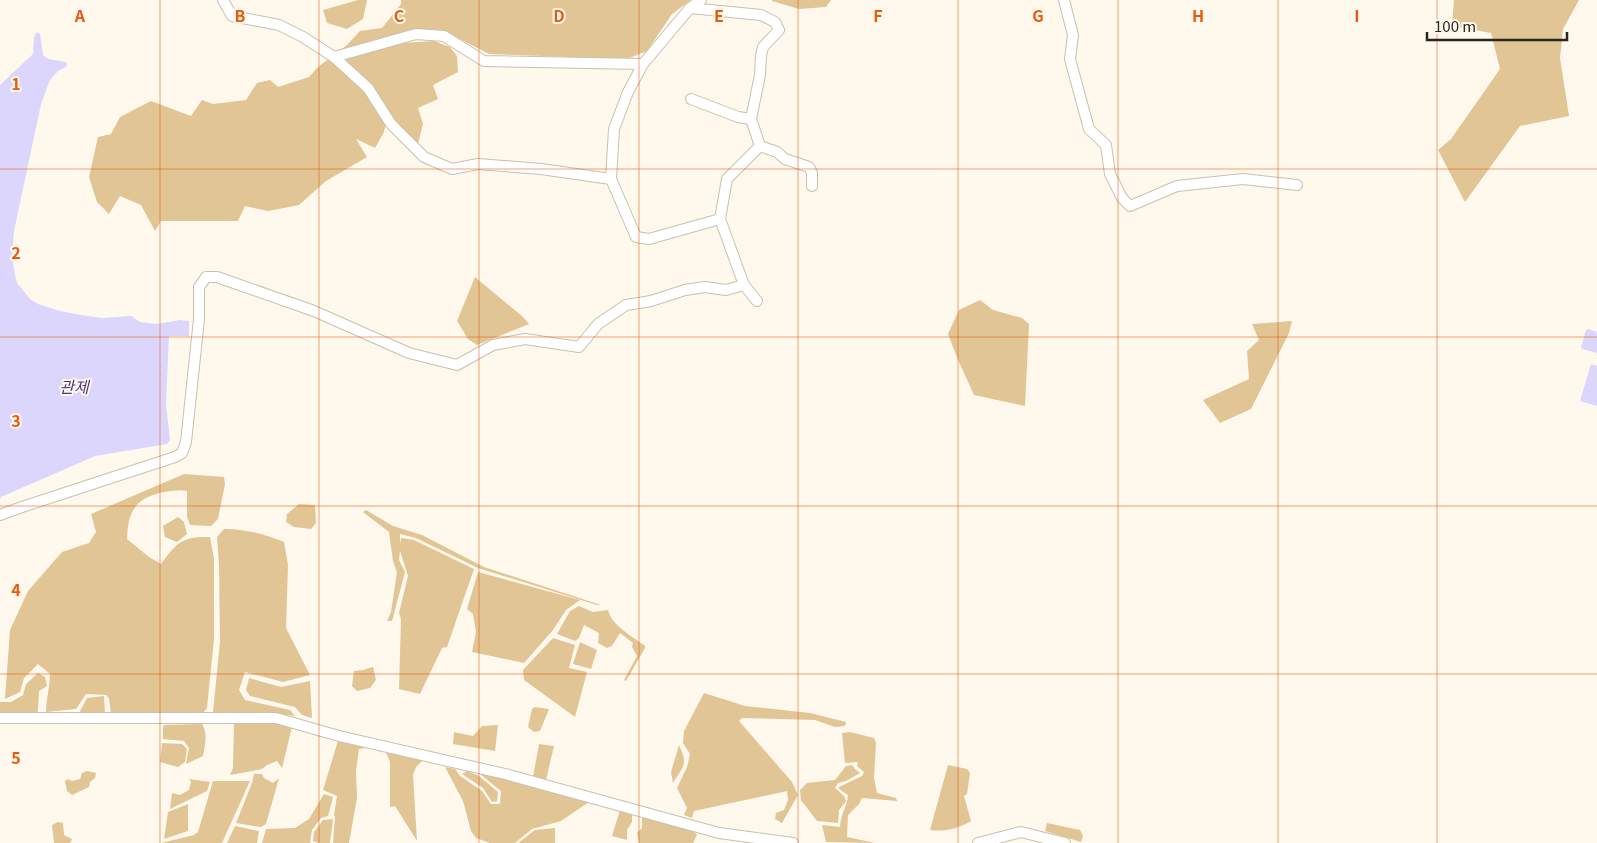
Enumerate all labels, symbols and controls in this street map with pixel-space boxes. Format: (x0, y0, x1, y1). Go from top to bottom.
text: A (74, 3, 86, 27)
text: B (235, 3, 246, 27)
text: C (394, 3, 405, 27)
text: D (553, 3, 565, 27)
text: E (714, 3, 724, 27)
text: F (873, 3, 883, 27)
text: G (1032, 3, 1044, 27)
text: H (1192, 3, 1204, 27)
text: I (1354, 3, 1360, 27)
scale bar (1427, 10, 1567, 42)
text: 100 m (1434, 15, 1476, 36)
text: 1 (11, 71, 21, 95)
text: 2 (11, 240, 21, 264)
water label: 관제 (59, 374, 91, 398)
text: 3 (11, 408, 21, 432)
text: 4 (11, 577, 21, 601)
text: 5 (11, 745, 21, 769)

